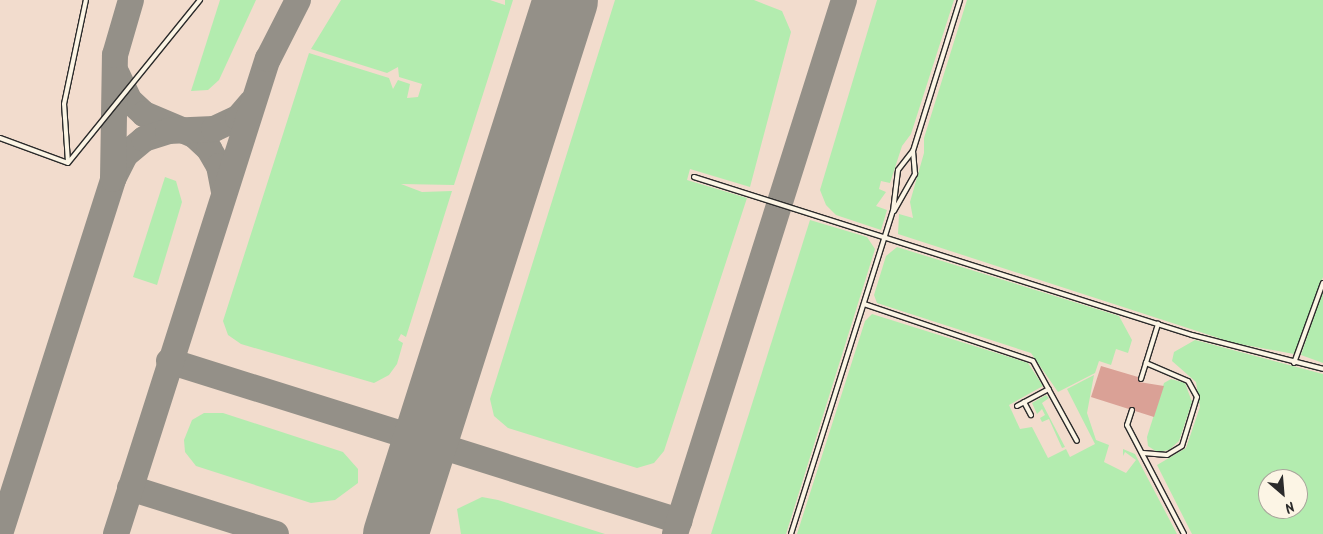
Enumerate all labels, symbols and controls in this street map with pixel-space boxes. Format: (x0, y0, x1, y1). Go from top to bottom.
north arrow (1258, 469, 1308, 519)
text: N (1280, 495, 1298, 518)

